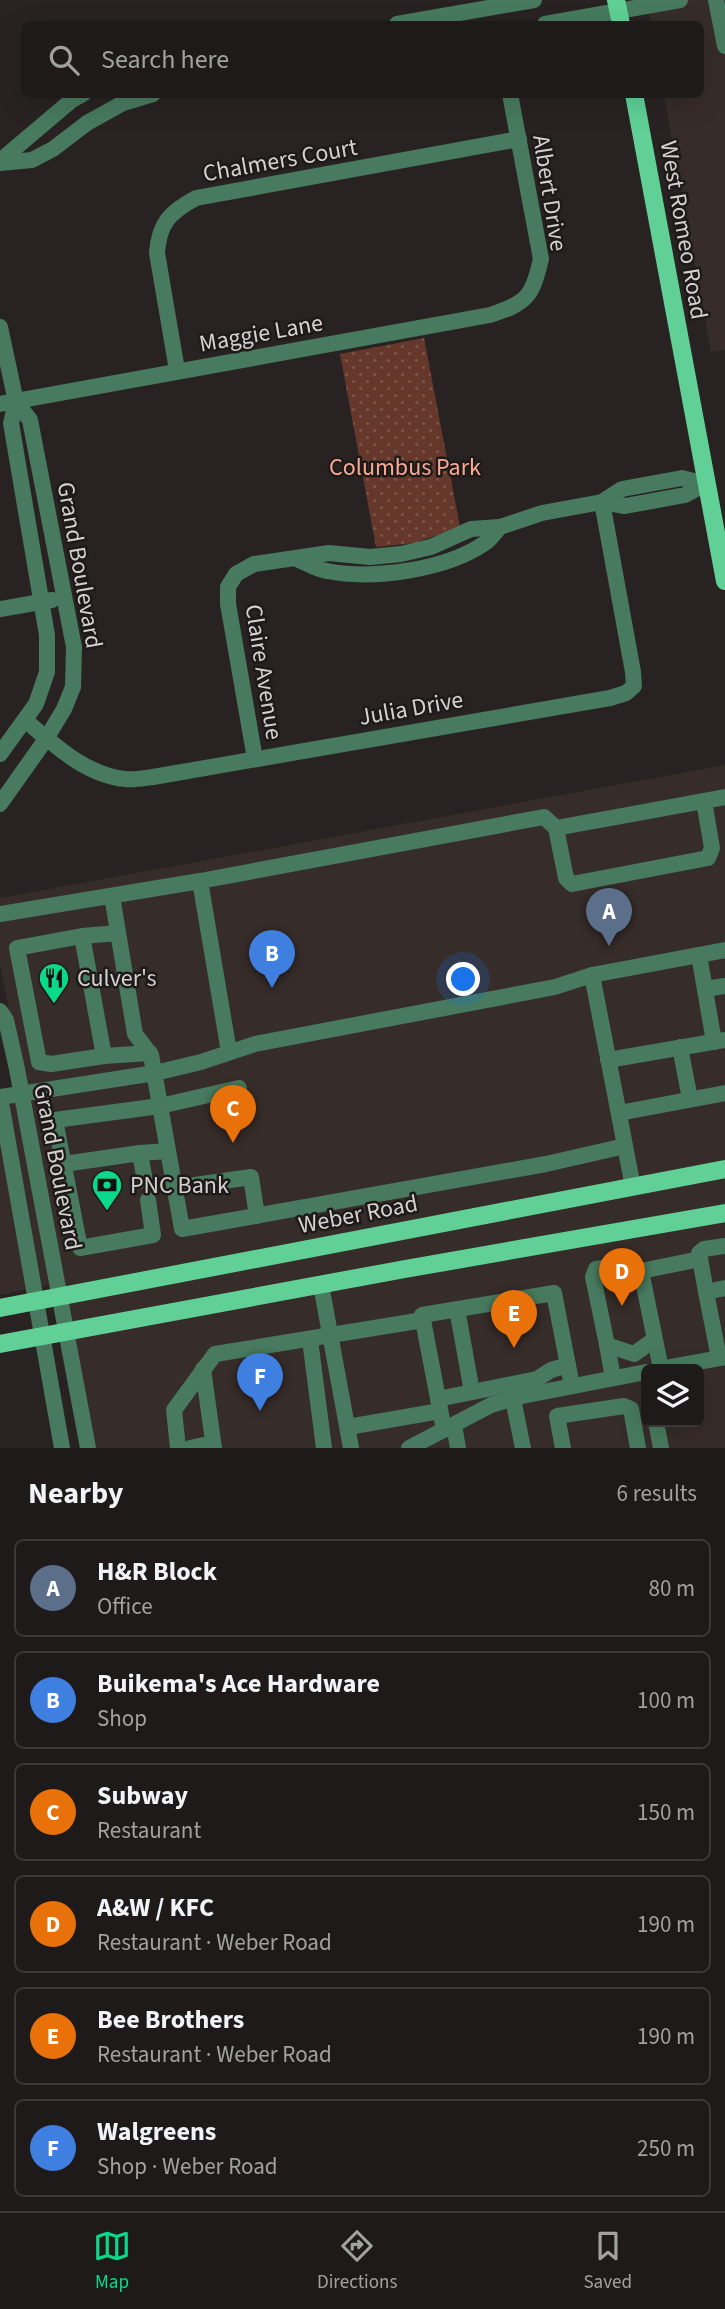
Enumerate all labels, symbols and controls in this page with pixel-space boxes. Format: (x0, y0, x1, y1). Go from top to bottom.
search box (21, 21, 704, 98)
icon: search (45, 41, 83, 79)
text: Search here (101, 41, 229, 78)
street label: Chalmers Court (200, 130, 360, 191)
street label: Albert Drive (523, 132, 576, 254)
street label: West Romeo Road (651, 138, 716, 322)
street label: Maggie Lane (196, 305, 326, 362)
park label: Columbus Park (329, 450, 481, 485)
street label: Grand Boulevard (48, 479, 111, 651)
street label: Claire Avenue (236, 602, 291, 742)
street label: Julia Drive (356, 682, 466, 735)
pin: A (586, 888, 632, 946)
pin: B (249, 930, 295, 988)
restaurant icon: Culver's (37, 961, 71, 1005)
place label: Culver's (77, 961, 157, 996)
your location (446, 962, 480, 996)
street label: Grand Boulevard (24, 1081, 91, 1253)
pin: C (210, 1085, 256, 1143)
bank icon: PNC Bank (90, 1168, 124, 1212)
place label: PNC Bank (130, 1168, 229, 1203)
street label: Weber Road (296, 1186, 421, 1243)
pin: D (599, 1248, 645, 1306)
pin: E (491, 1290, 537, 1348)
pin: F (237, 1353, 283, 1411)
map controls (641, 1364, 704, 1427)
button: layers (641, 1364, 704, 1427)
text: Nearby (28, 1472, 123, 1515)
text: 6 results (617, 1477, 697, 1510)
text: H&R Block (97, 1553, 217, 1590)
text: A (46, 1572, 60, 1605)
text: 80 m (648, 1572, 695, 1605)
text: Office (97, 1590, 153, 1623)
text: Buikema's Ace Hardware (97, 1665, 380, 1702)
text: B (46, 1684, 60, 1717)
text: 100 m (637, 1684, 695, 1717)
text: Shop (97, 1702, 147, 1735)
text: Subway (97, 1777, 188, 1814)
text: C (46, 1796, 60, 1829)
text: 150 m (637, 1796, 695, 1829)
text: Restaurant (97, 1814, 201, 1847)
text: A&W / KFC (97, 1889, 214, 1926)
text: D (46, 1908, 60, 1941)
text: 190 m (637, 1908, 695, 1941)
text: Restaurant · Weber Road (97, 1926, 332, 1959)
text: Bee Brothers (97, 2001, 244, 2038)
text: E (47, 2020, 59, 2053)
text: 190 m (637, 2020, 695, 2053)
text: Restaurant · Weber Road (97, 2038, 332, 2071)
text: Walgreens (97, 2113, 216, 2150)
text: F (47, 2132, 59, 2165)
text: 250 m (637, 2132, 695, 2165)
text: Shop · Weber Road (97, 2150, 278, 2183)
tab: Map (93, 2227, 131, 2296)
tab: Directions (317, 2227, 397, 2296)
tab: Saved (583, 2227, 632, 2296)

